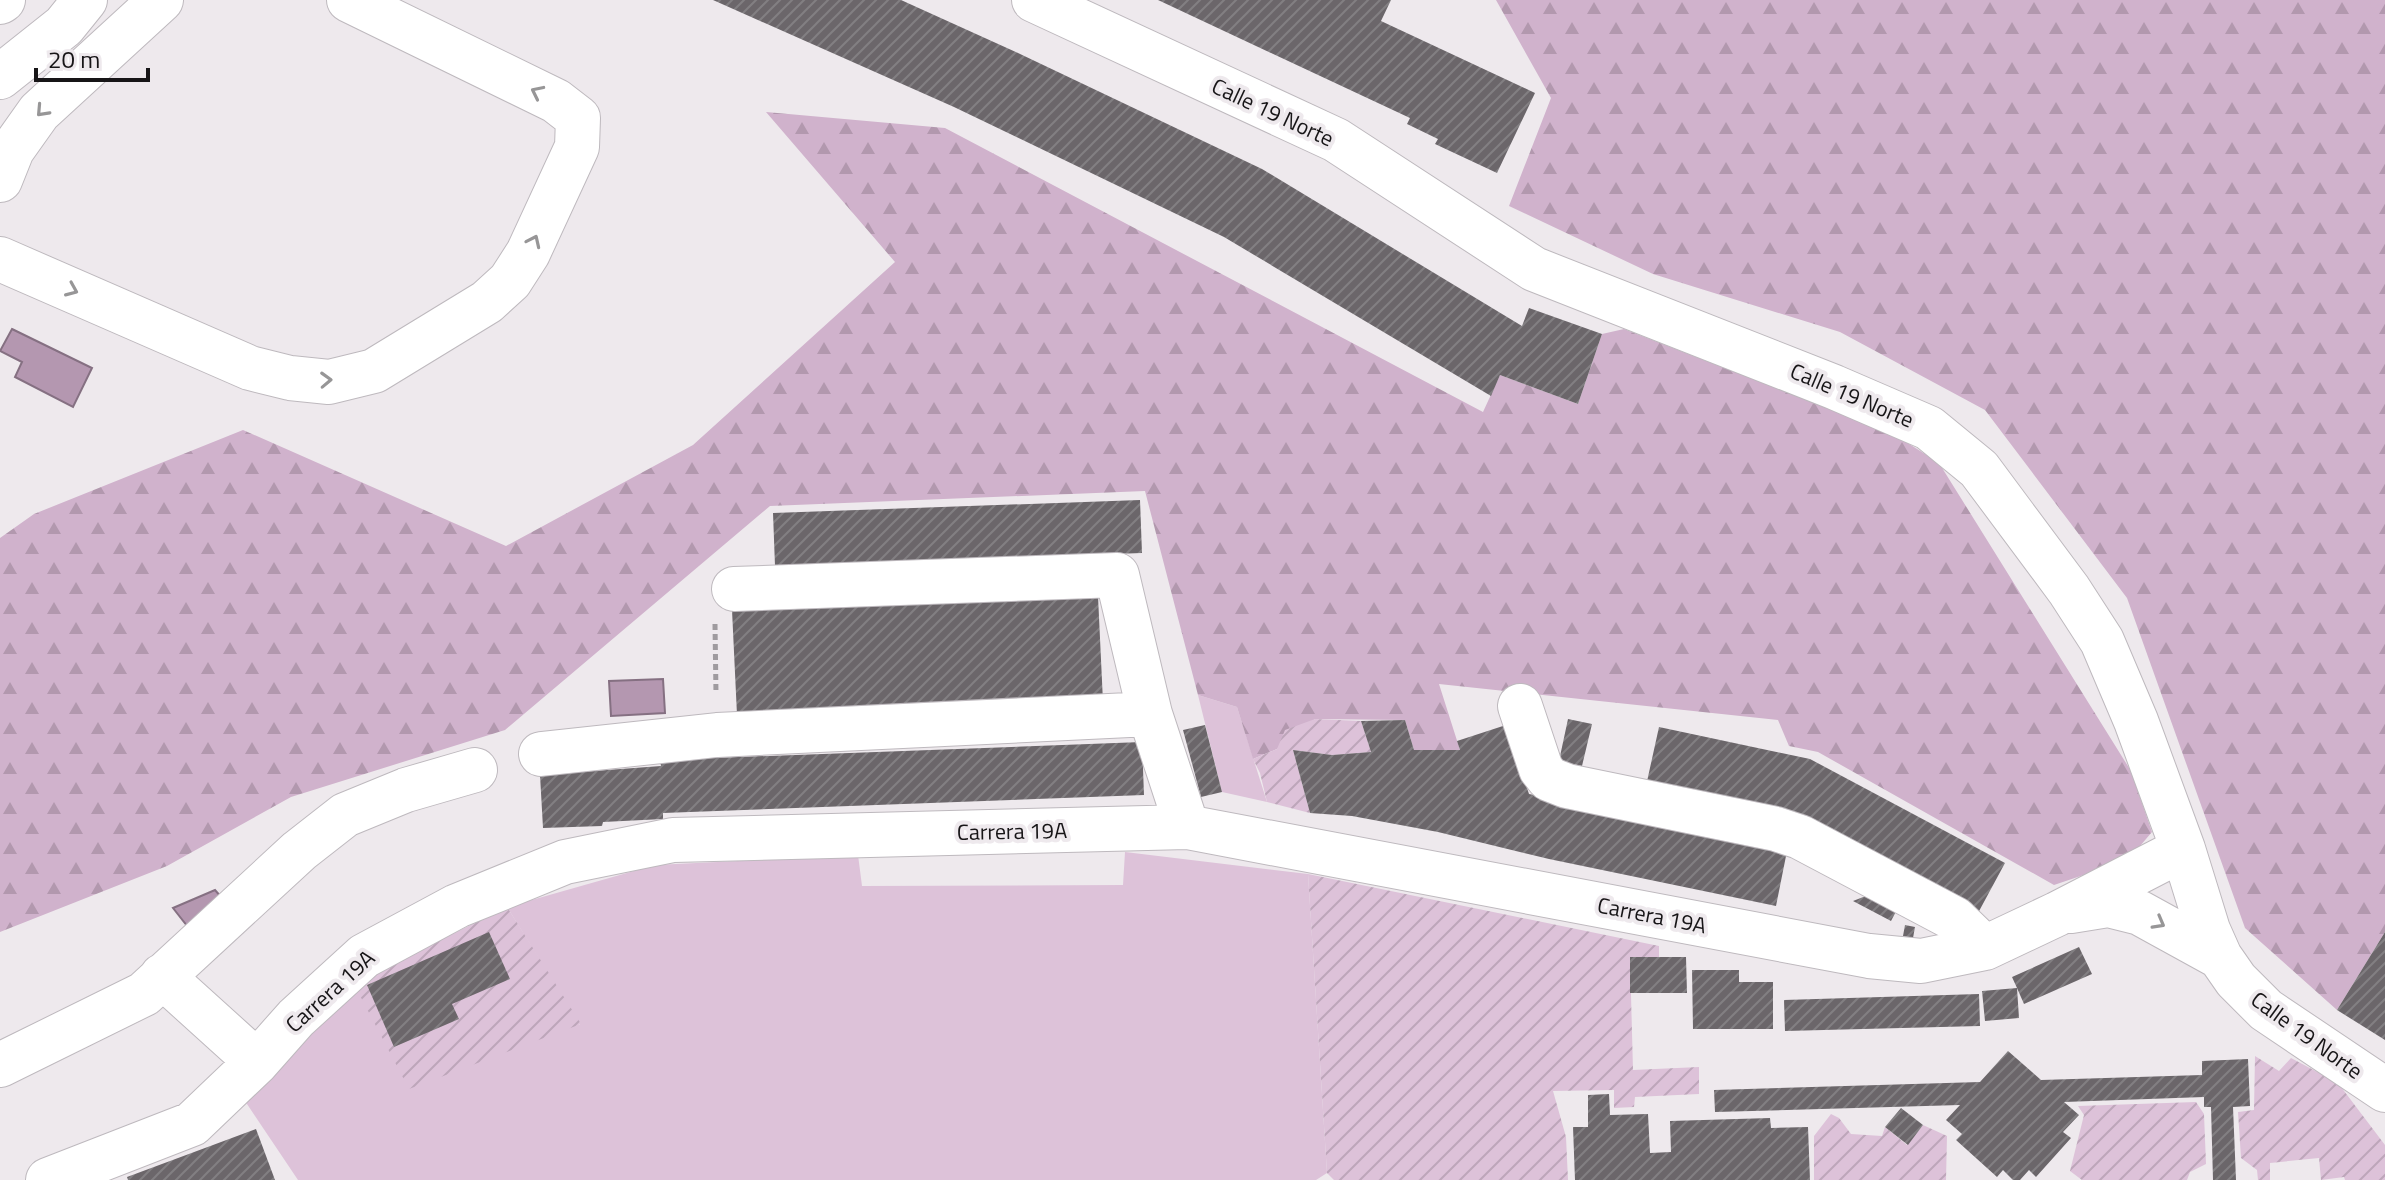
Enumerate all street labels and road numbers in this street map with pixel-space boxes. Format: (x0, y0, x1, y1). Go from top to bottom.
street label: Calle 19 Norte (1206, 69, 1340, 155)
street label: Calle 19 Norte (1785, 354, 1919, 436)
street label: Carrera 19A (957, 813, 1067, 849)
street label: Carrera 19A (1595, 888, 1709, 942)
street label: Carrera 19A (278, 941, 382, 1041)
street label: Calle 19 Norte (2244, 983, 2370, 1087)

